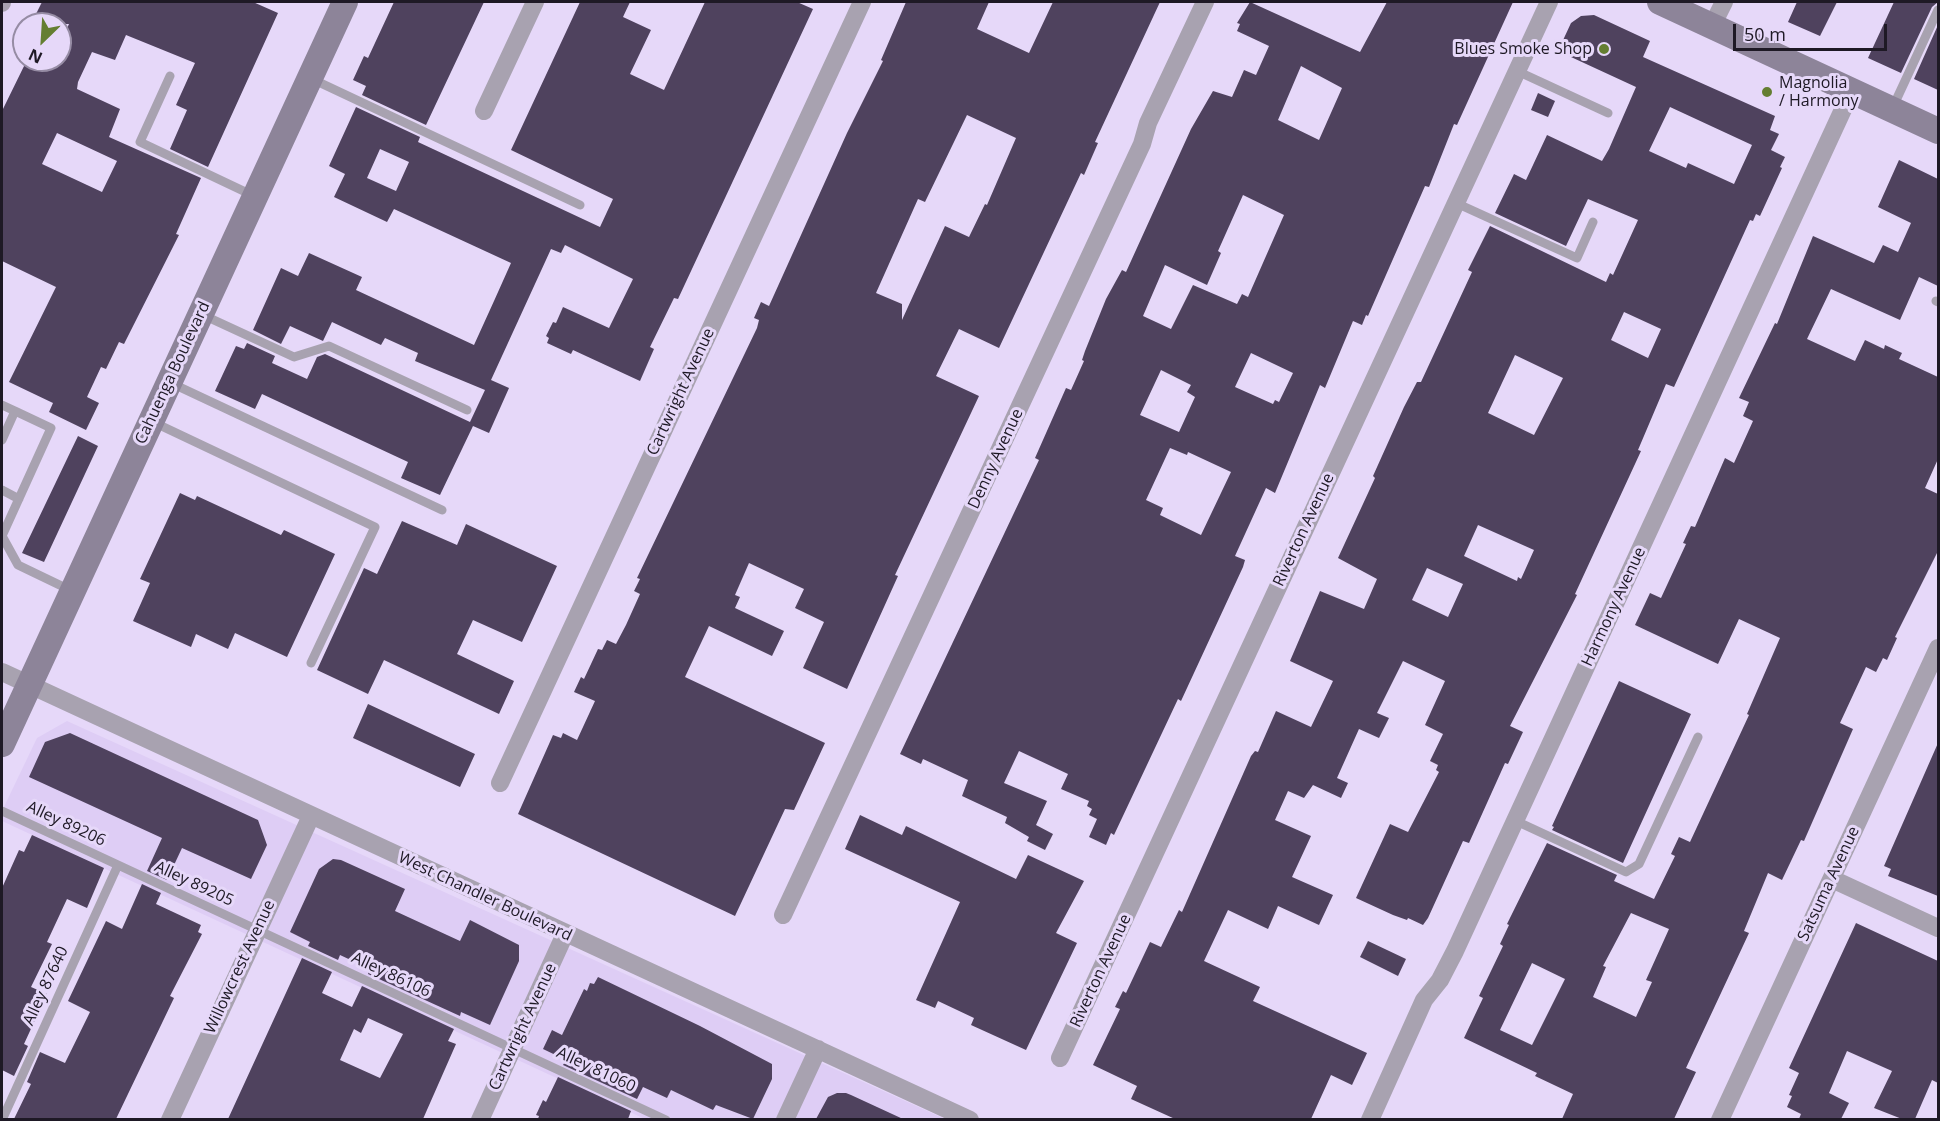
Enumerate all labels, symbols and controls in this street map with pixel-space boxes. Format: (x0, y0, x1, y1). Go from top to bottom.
north arrow (12, 12, 72, 72)
scale bar (1736, 12, 1890, 50)
text: 50 m (1744, 22, 1786, 46)
place label: Blues Smoke Shop (1454, 39, 1592, 59)
marker: Blues Smoke Shop (1597, 42, 1611, 56)
text: N (25, 44, 46, 69)
place label: Magnolia / Harmony (1779, 73, 1859, 111)
marker: Magnolia / Harmony (1760, 85, 1774, 99)
street label: Cahuenga Boulevard (132, 299, 214, 447)
street label: Cartwright Avenue (643, 325, 719, 459)
street label: Denny Avenue (964, 406, 1028, 512)
street label: Riverton Avenue (1269, 470, 1339, 590)
street label: Harmony Avenue (1578, 544, 1650, 670)
street label: Alley 89206 (23, 797, 109, 851)
street label: Satsuma Avenue (1794, 824, 1864, 944)
street label: West Chandler Boulevard (395, 848, 575, 946)
street label: Alley 89205 (151, 857, 237, 911)
street label: Willowcrest Avenue (201, 897, 279, 1037)
street label: Riverton Avenue (1066, 911, 1136, 1031)
street label: Alley 87640 (19, 943, 73, 1029)
street label: Alley 86106 (348, 948, 434, 1002)
street label: Cartwright Avenue (485, 960, 561, 1094)
street label: Alley 81060 (553, 1043, 639, 1097)

